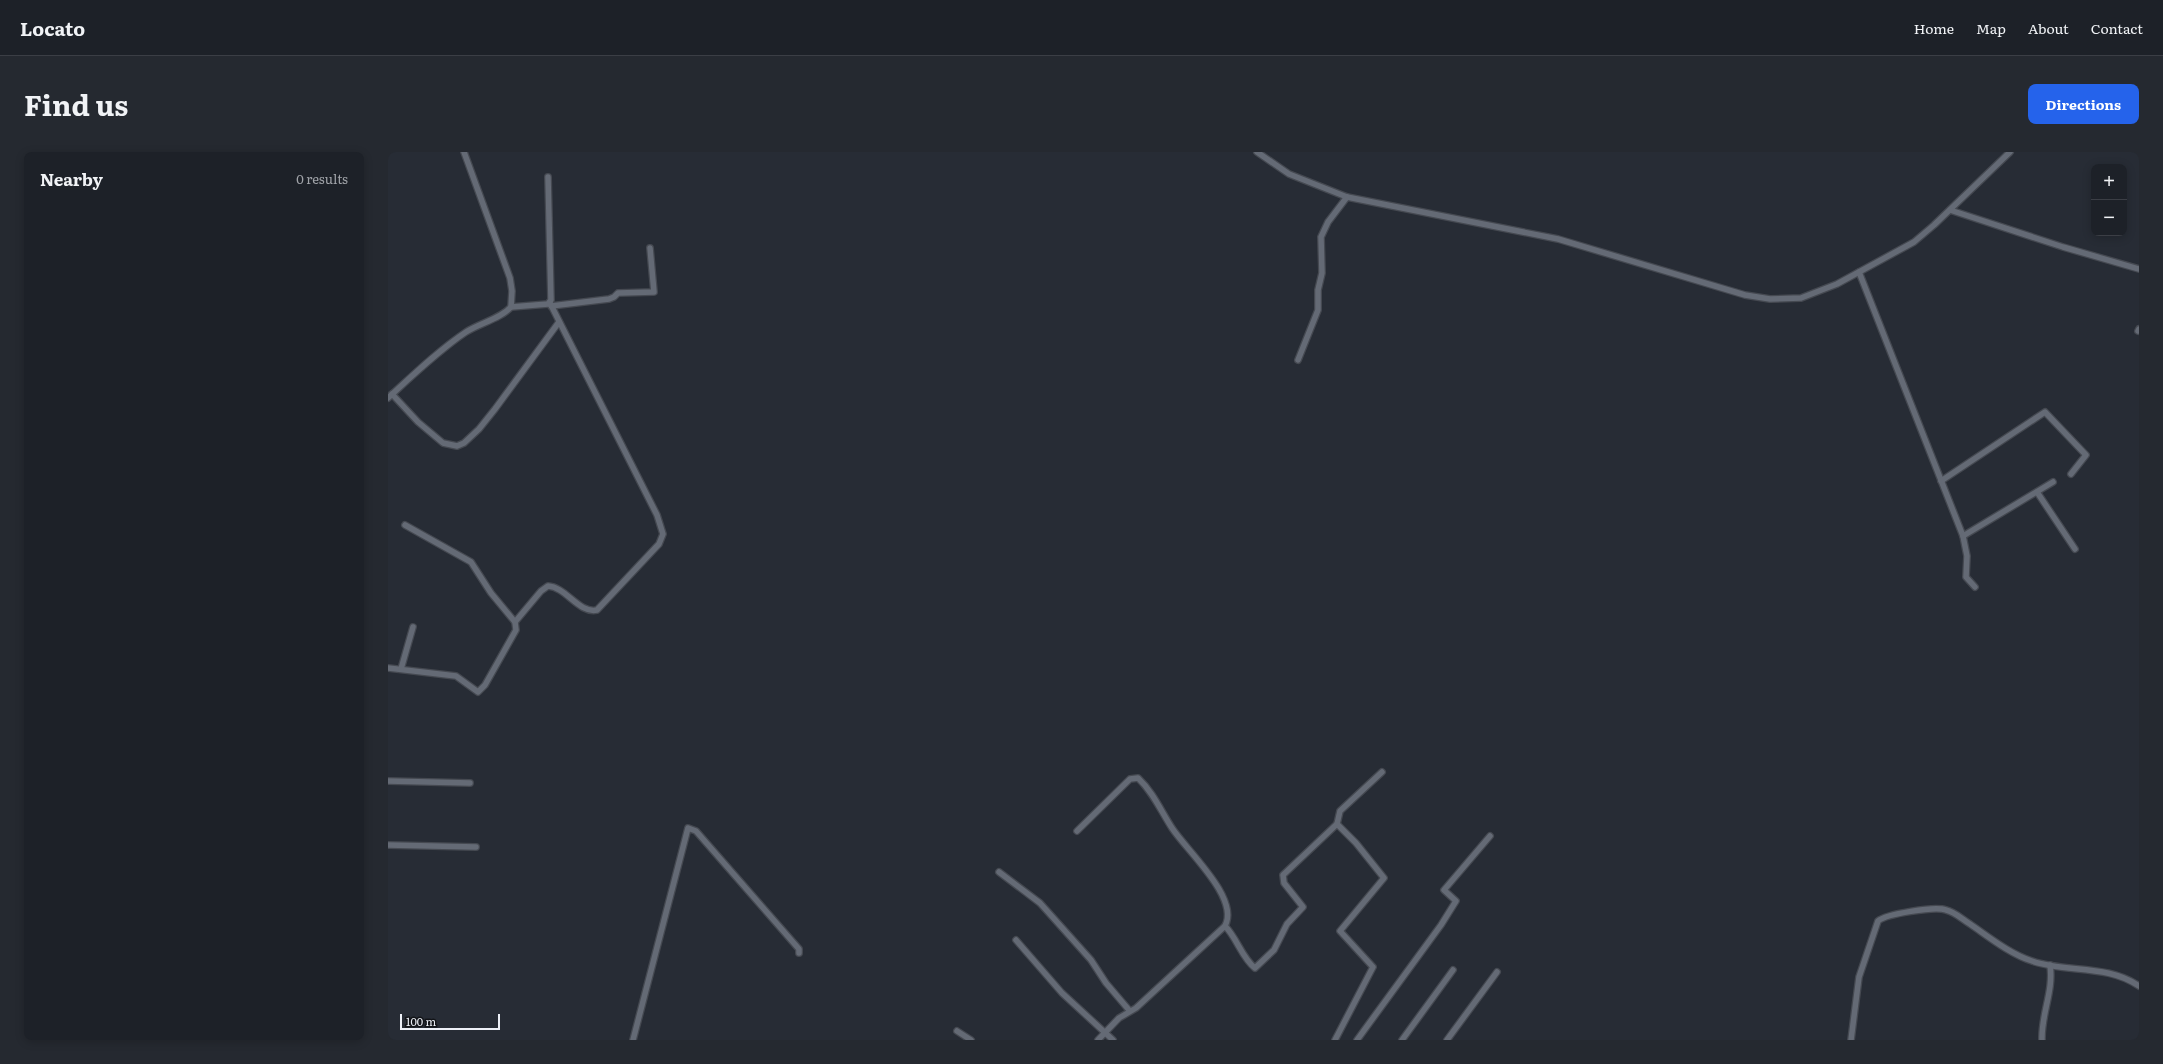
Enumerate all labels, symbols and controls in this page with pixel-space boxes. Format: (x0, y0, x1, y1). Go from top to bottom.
text: Locato (20, 14, 85, 42)
text: Home (1914, 18, 1954, 38)
text: Map (1976, 18, 2006, 38)
text: About (2028, 18, 2069, 38)
text: Contact (2091, 18, 2143, 38)
text: Find us (24, 83, 128, 125)
button: Directions (2028, 84, 2139, 124)
map controls (2091, 164, 2127, 236)
button: + (2091, 164, 2127, 200)
text: Nearby (40, 166, 103, 191)
text: 0 results (296, 169, 348, 188)
button: − (2091, 200, 2127, 236)
scale bar (400, 1012, 500, 1031)
text: 100 m (406, 1013, 436, 1029)

